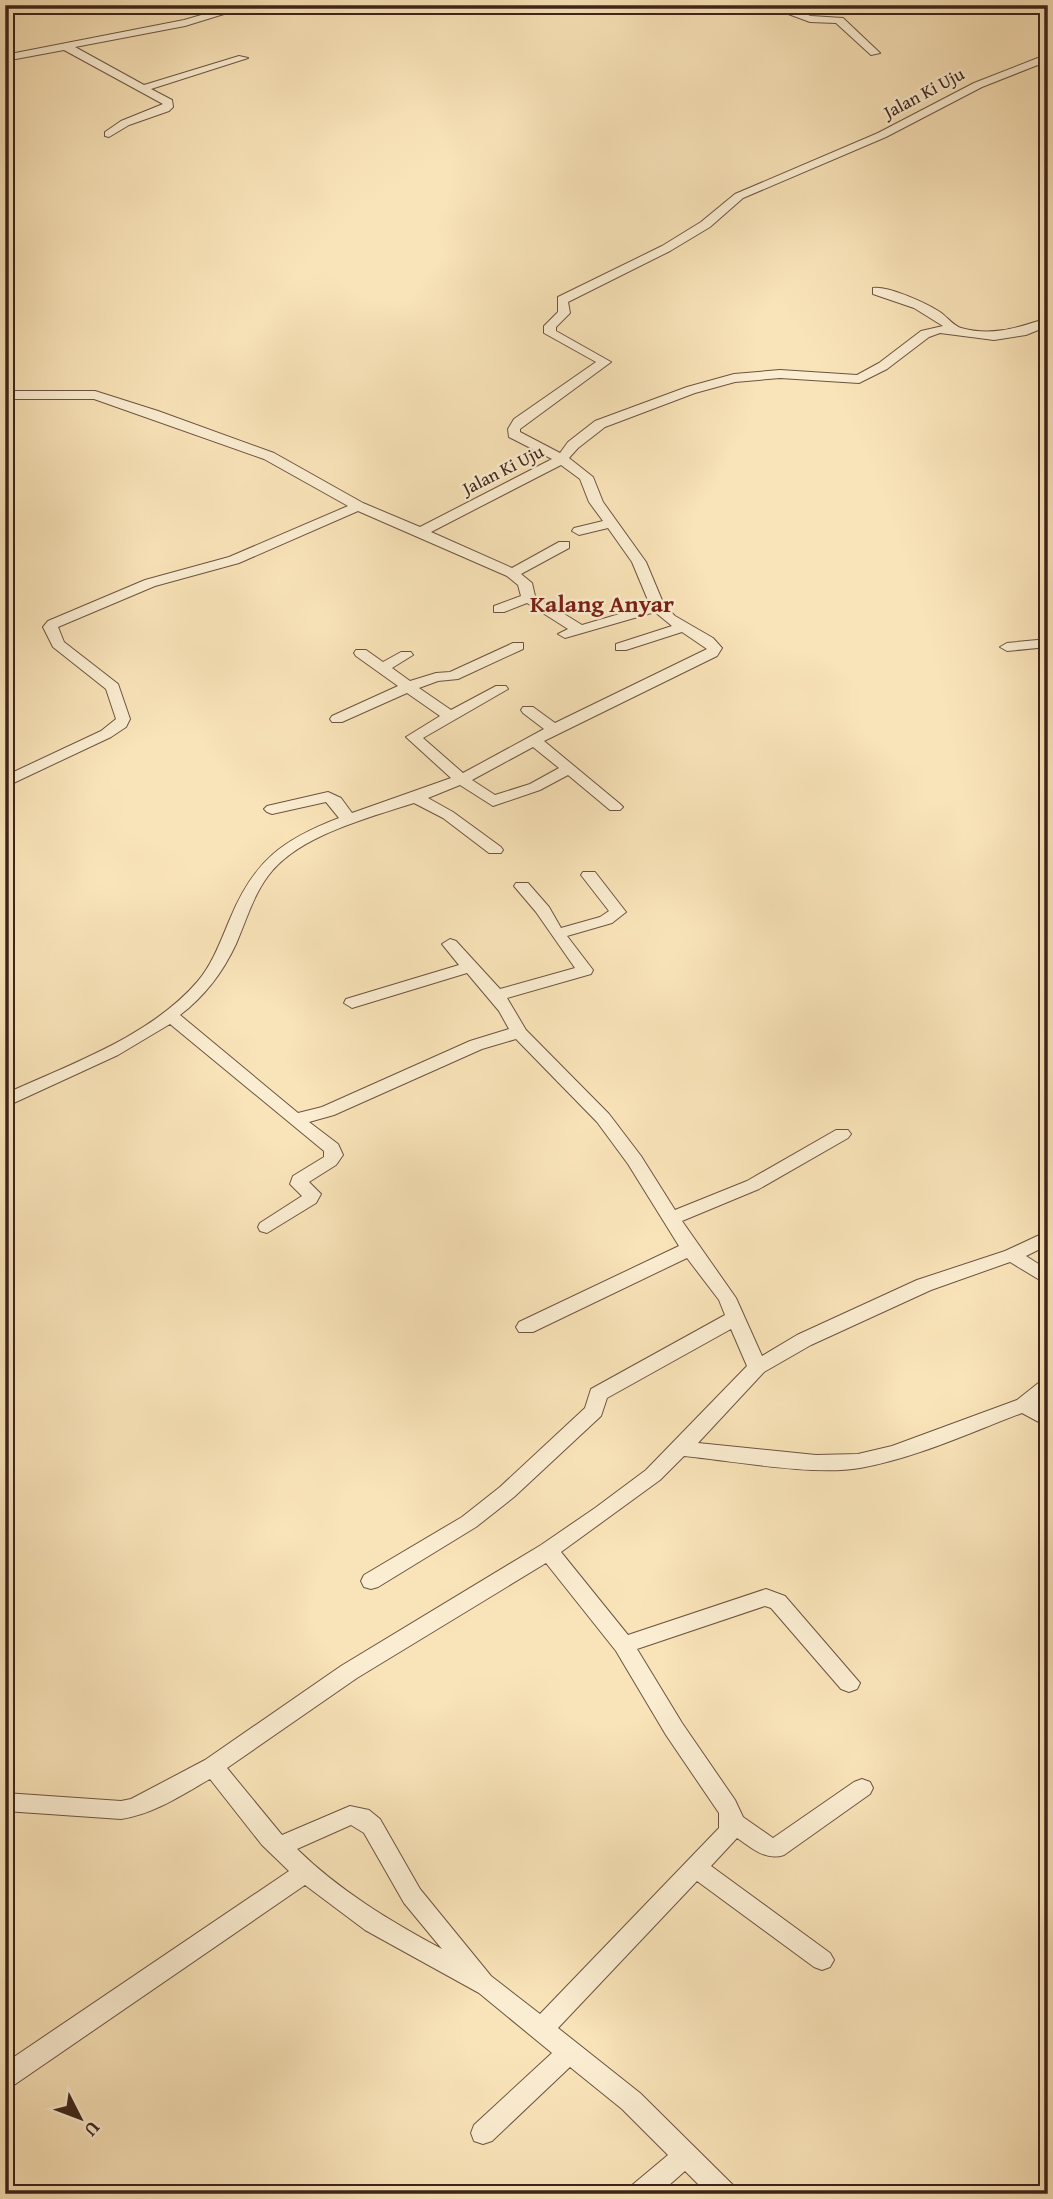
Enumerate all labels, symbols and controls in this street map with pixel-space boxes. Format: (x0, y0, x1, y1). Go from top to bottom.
street label: Jalan Ki Uju (877, 60, 969, 126)
street label: Jalan Ki Uju (456, 437, 548, 502)
district label: Kalang Anyar (530, 586, 674, 621)
north arrow (46, 2084, 116, 2154)
text: U (78, 2115, 107, 2144)

